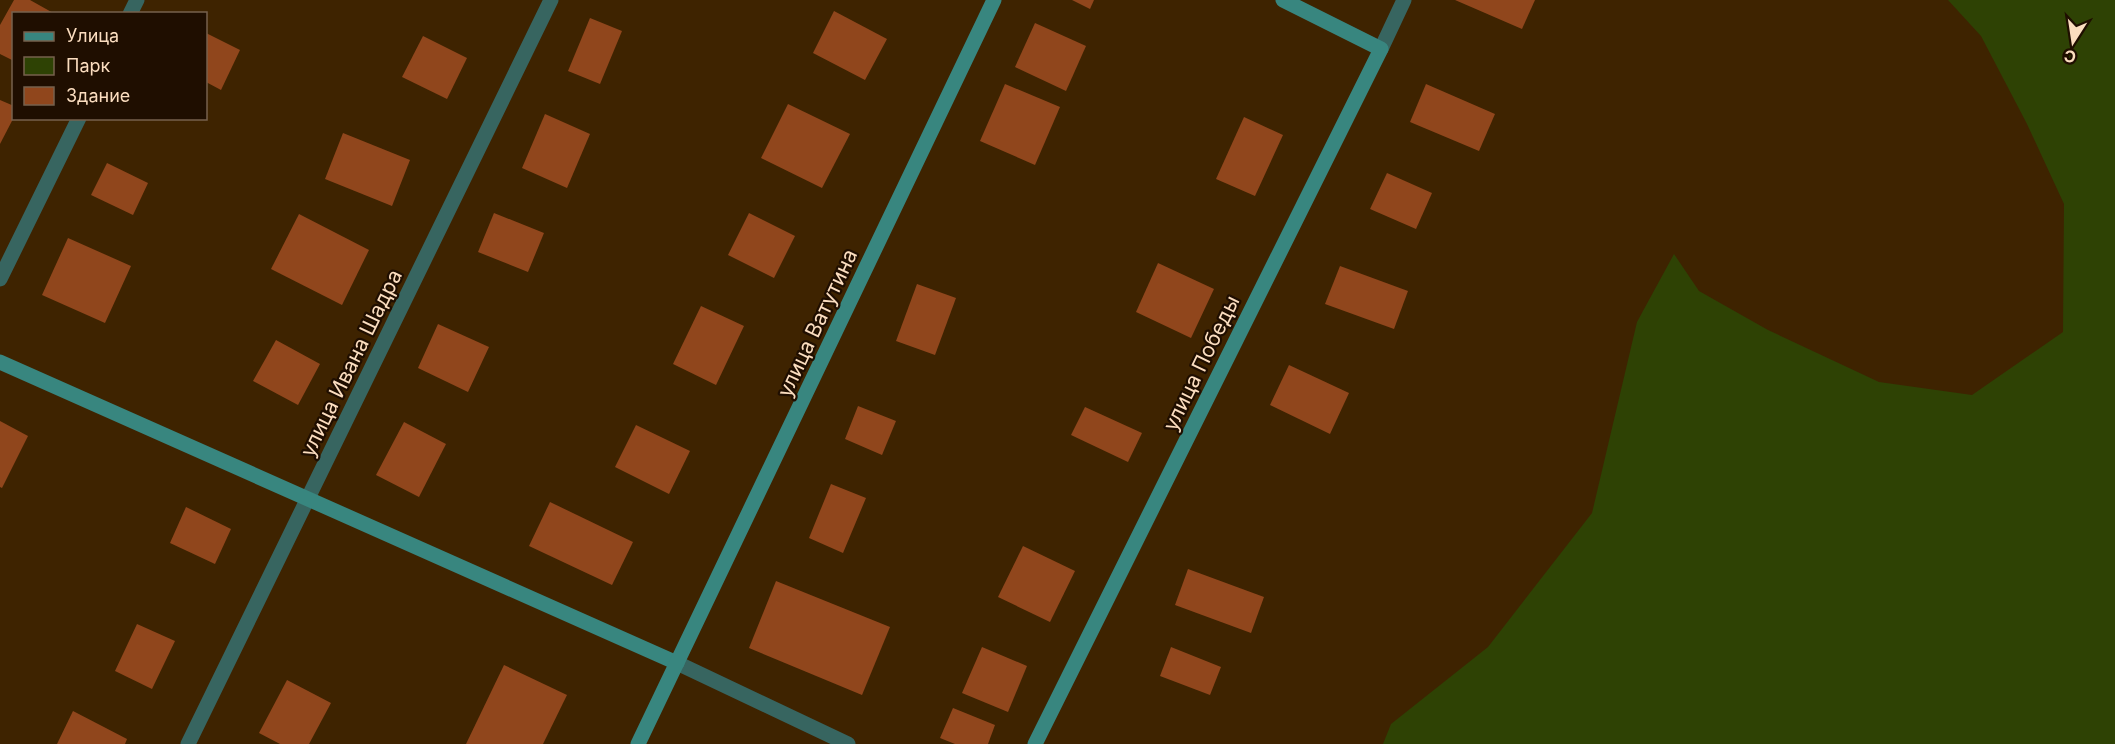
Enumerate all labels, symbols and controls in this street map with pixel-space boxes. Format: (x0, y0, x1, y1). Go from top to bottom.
legend (12, 12, 207, 120)
north arrow (2043, 12, 2103, 72)
text: Улица (66, 25, 119, 46)
text: С (2062, 46, 2078, 68)
text: Парк (66, 55, 111, 76)
text: Здание (66, 85, 130, 106)
street label: улица Ватутина (772, 245, 862, 401)
street label: улица Ивана Шадра (295, 265, 407, 461)
street label: улица Победы (1158, 291, 1244, 435)

